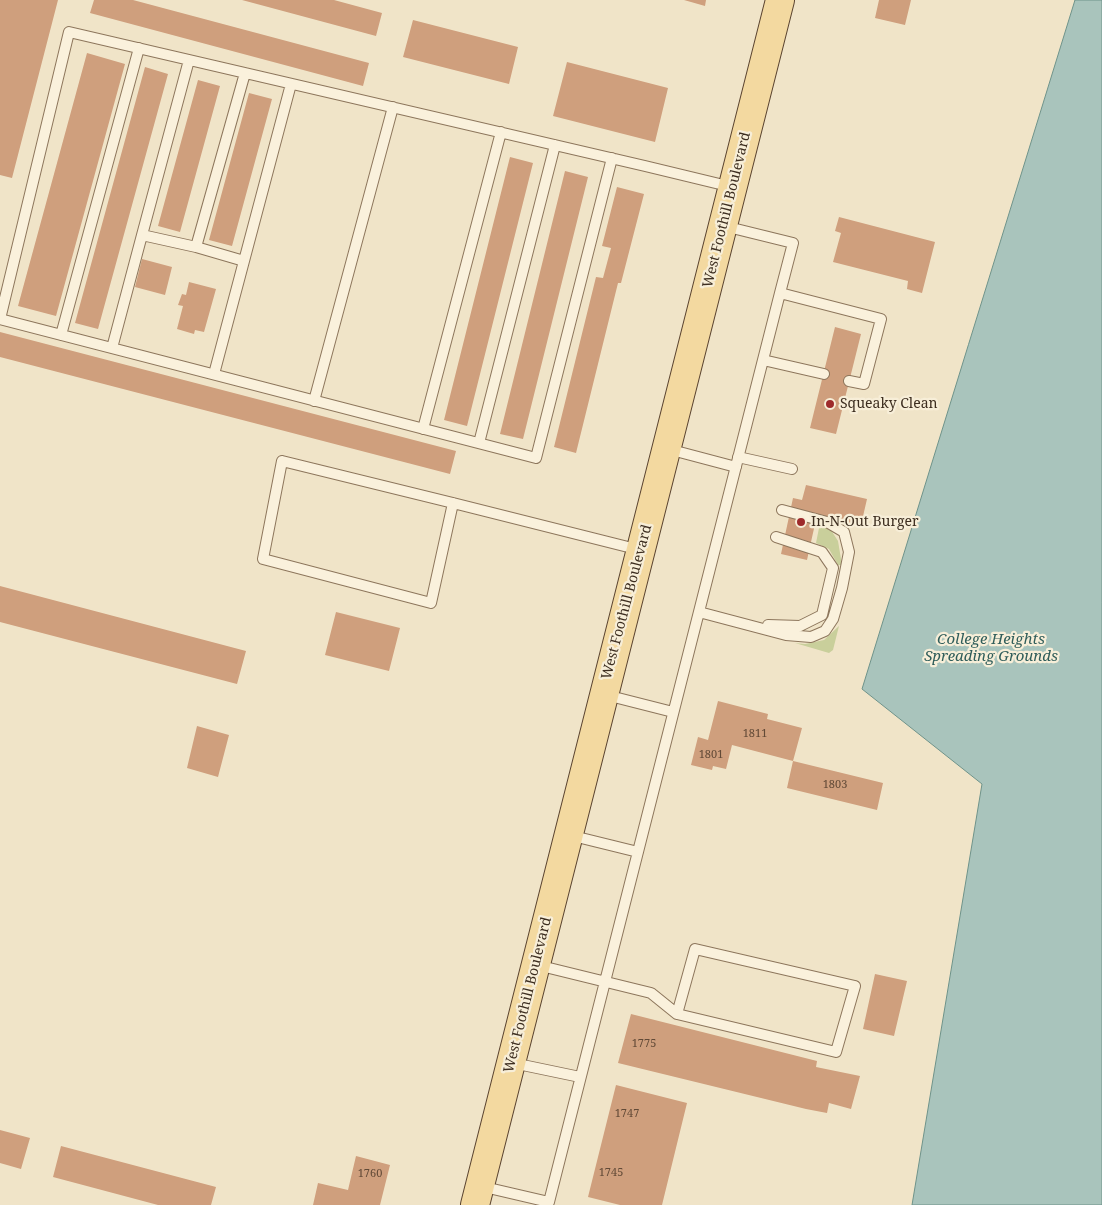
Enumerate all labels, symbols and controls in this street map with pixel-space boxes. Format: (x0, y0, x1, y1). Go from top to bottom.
street label: West Foothill Boulevard (700, 130, 754, 290)
place label: Squeaky Clean (840, 396, 938, 412)
marker: Squeaky Clean (824, 398, 836, 410)
place label: In-N-Out Burger (811, 514, 919, 530)
marker: In-N-Out Burger (795, 516, 807, 528)
street label: West Foothill Boulevard (598, 523, 656, 681)
water label: College Heights Spreading Grounds (924, 631, 1058, 666)
house number: 1811 (743, 727, 767, 741)
house number: 1801 (699, 748, 723, 762)
house number: 1803 (823, 778, 847, 792)
street label: West Foothill Boulevard (501, 915, 555, 1075)
house number: 1775 (632, 1037, 656, 1051)
house number: 1747 (615, 1107, 639, 1121)
house number: 1745 (599, 1166, 623, 1180)
house number: 1760 (358, 1167, 382, 1181)

